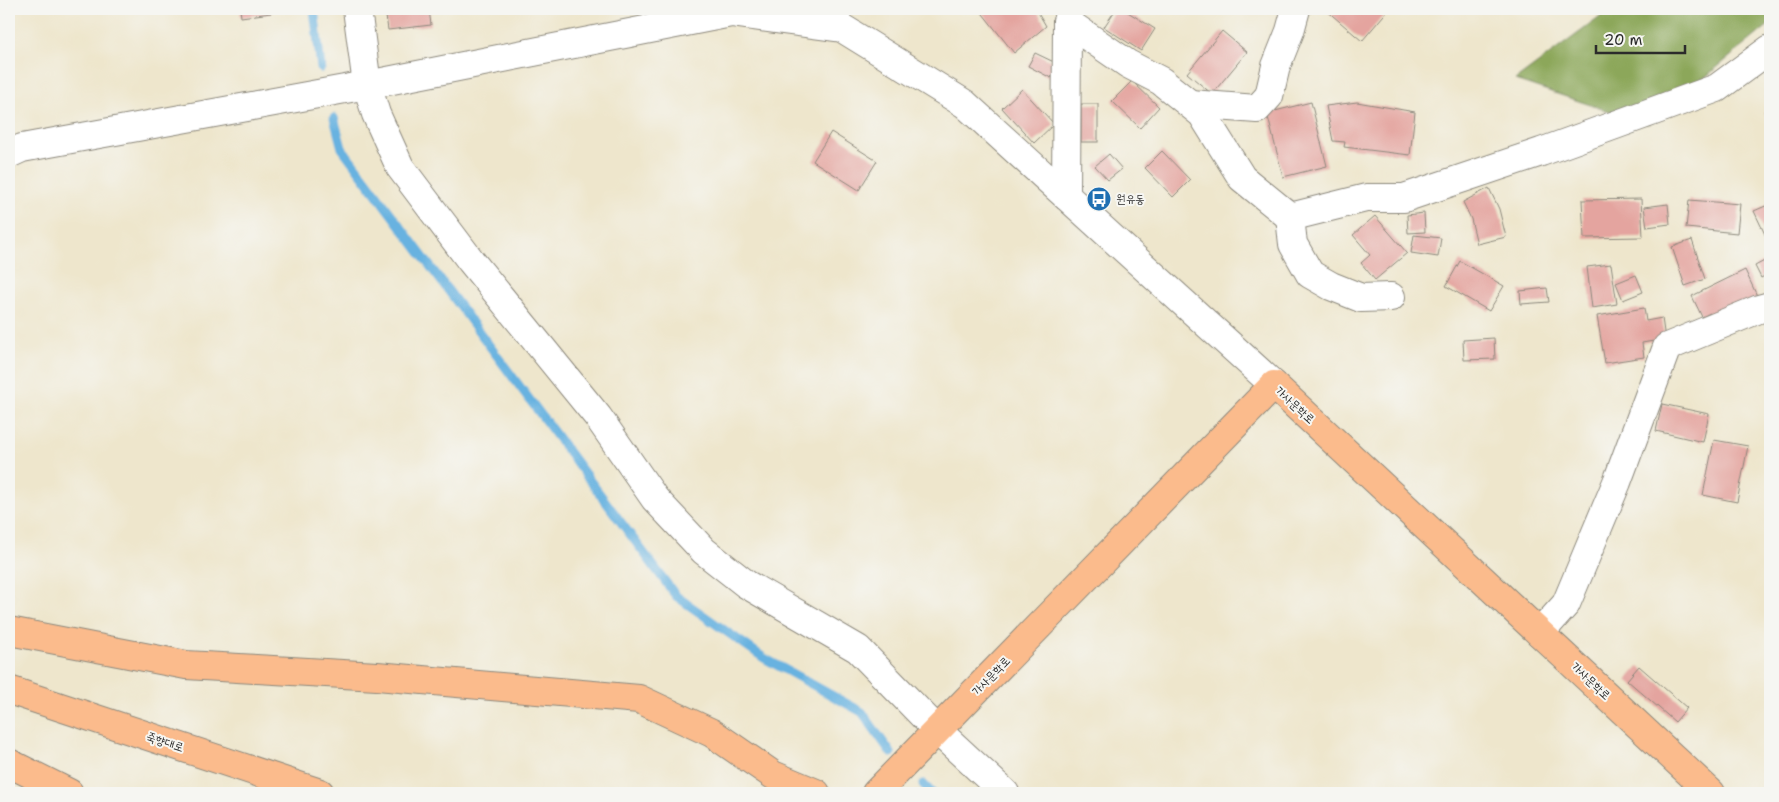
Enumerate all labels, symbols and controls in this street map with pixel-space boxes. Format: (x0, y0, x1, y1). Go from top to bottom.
scale bar (1596, 22, 1685, 54)
text: 20 m (1604, 30, 1643, 50)
bus stop icon: 원유동 (1086, 186, 1112, 212)
place label: 원유동 (1116, 191, 1145, 207)
street label: 가사문학로 (1272, 383, 1318, 427)
street label: 가사문학로 (968, 653, 1014, 699)
street label: 가사문학로 (1568, 659, 1614, 703)
street label: 죽향대로 (144, 728, 186, 756)

